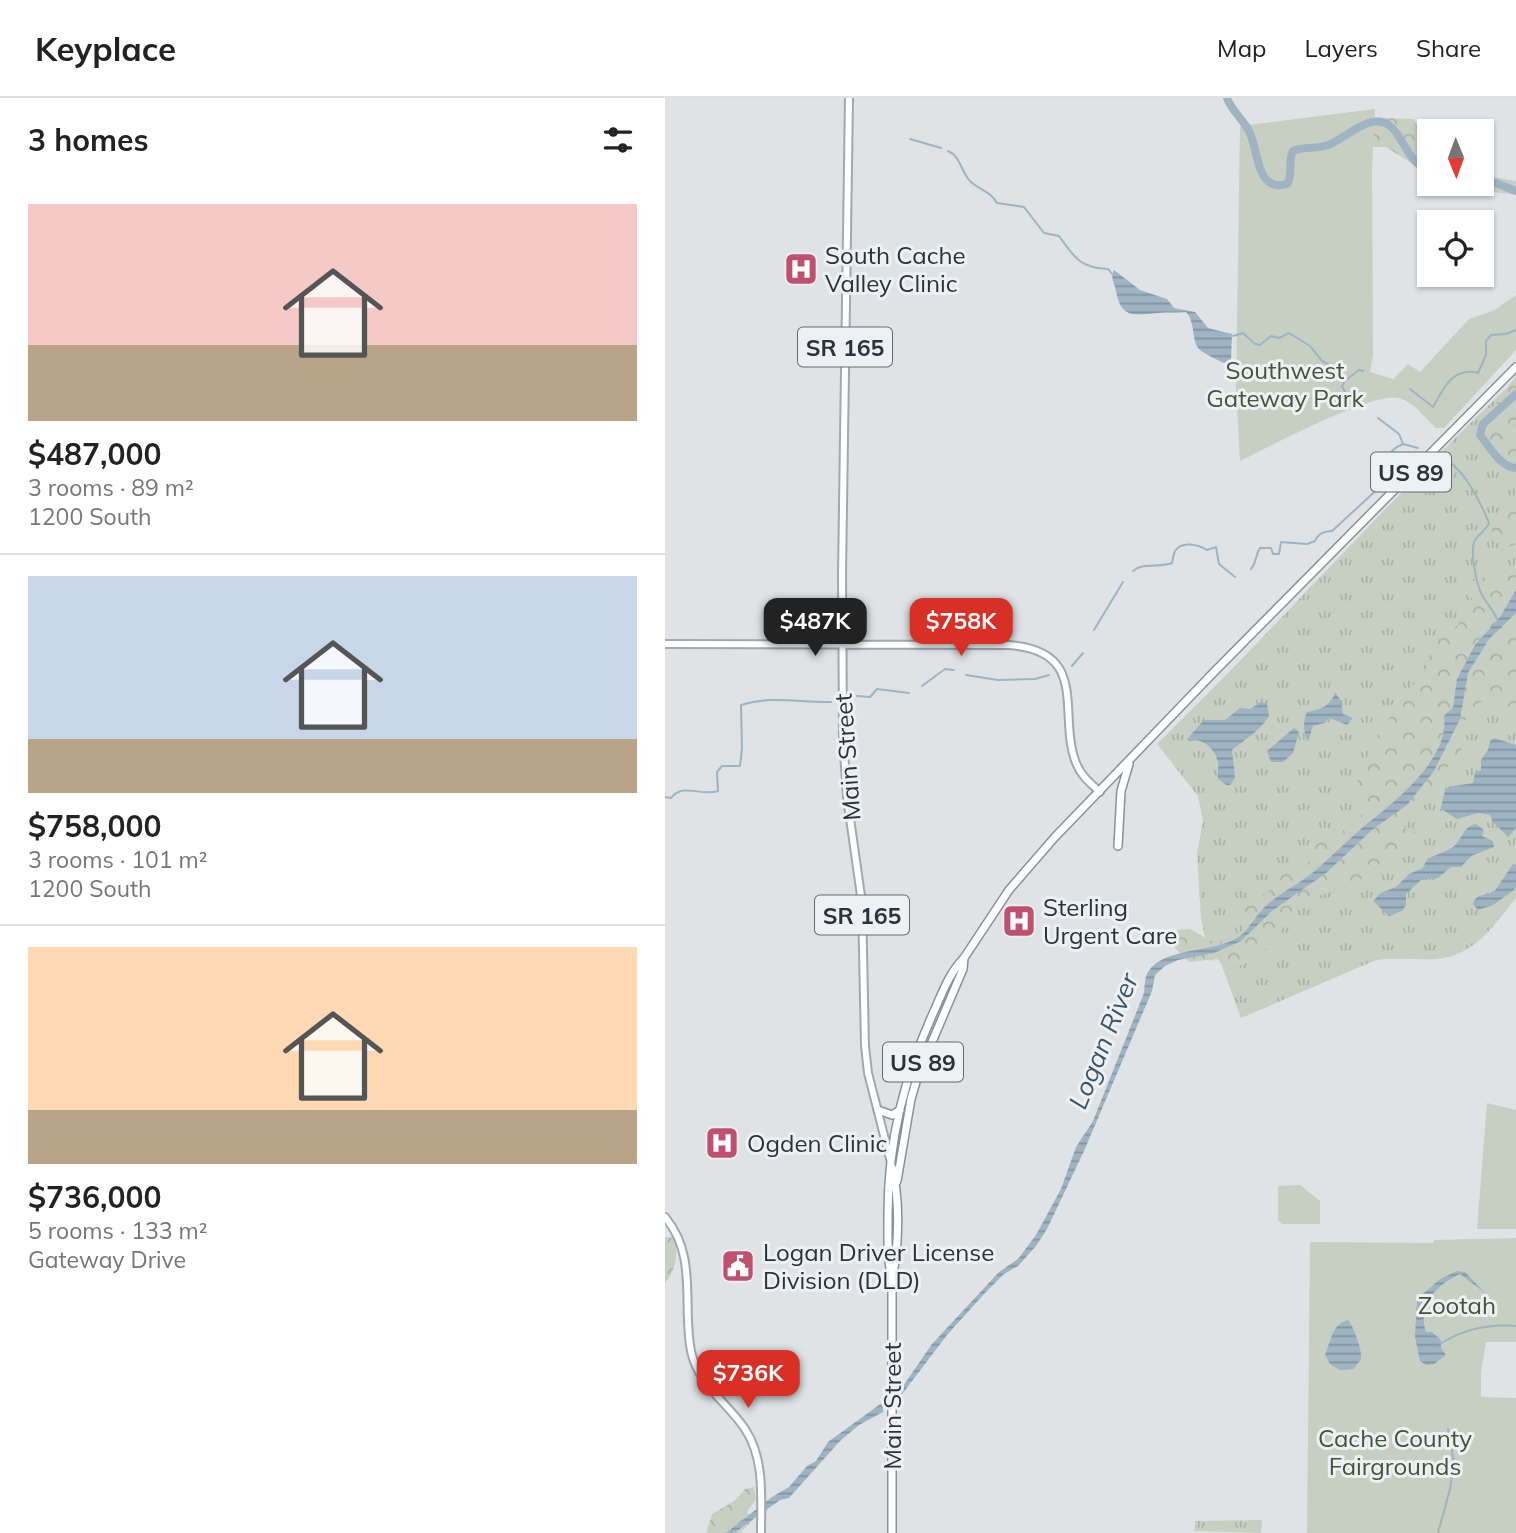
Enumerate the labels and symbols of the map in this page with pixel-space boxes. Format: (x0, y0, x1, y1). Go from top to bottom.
north arrow (1417, 119, 1495, 196)
place label: South Cache Valley Clinic (825, 240, 966, 298)
hospital icon: South Cache Valley Clinic (782, 250, 820, 288)
road number: SR 165 (798, 328, 892, 366)
park label: Southwest Gateway Park (1206, 355, 1364, 413)
road number: US 89 (1371, 452, 1451, 492)
pin: $487K (766, 598, 864, 658)
pin: $758K (912, 598, 1010, 658)
street label: Main Street (828, 692, 866, 822)
place label: Sterling Urgent Care (1043, 892, 1177, 950)
road number: SR 165 (815, 895, 909, 934)
hospital icon: Sterling Urgent Care (1000, 902, 1038, 940)
water label: Logan River (1061, 967, 1146, 1114)
road number: US 89 (883, 1043, 963, 1082)
hospital icon: Ogden Clinic (703, 1124, 741, 1162)
place label: Ogden Clinic (747, 1128, 887, 1158)
place label: Logan Driver License Division (DLD) (763, 1237, 994, 1295)
public building icon: Logan Driver License Division (DLD) (719, 1247, 757, 1285)
park label: Zootah (1418, 1290, 1496, 1320)
street label: Main Street (877, 1342, 907, 1470)
pin: $736K (699, 1350, 797, 1410)
park label: Cache County Fairgrounds (1318, 1423, 1472, 1481)

